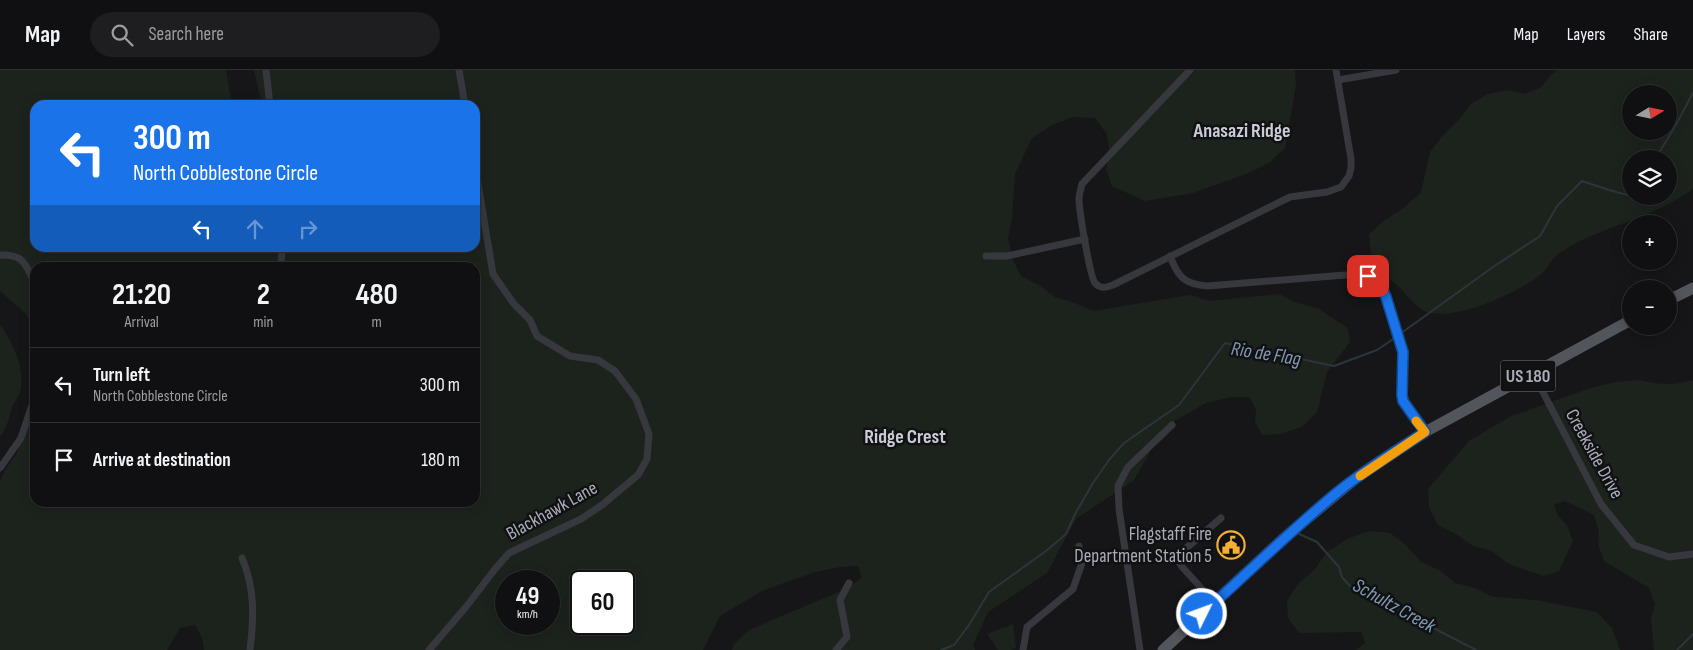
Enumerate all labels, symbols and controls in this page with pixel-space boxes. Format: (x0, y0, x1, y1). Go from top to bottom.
search box (90, 12, 440, 57)
text: Map (25, 20, 60, 49)
icon: search (108, 21, 136, 49)
text: Search here (148, 23, 224, 46)
text: Map (1514, 24, 1539, 45)
text: Layers (1567, 24, 1606, 45)
text: Share (1634, 24, 1668, 45)
north arrow (1622, 85, 1678, 140)
map controls (1622, 85, 1677, 335)
text: 300 m (133, 117, 211, 160)
district label: Anasazi Ridge (1192, 119, 1291, 143)
icon: left (50, 120, 115, 185)
button: layers (1622, 150, 1677, 205)
text: North Cobblestone Circle (133, 160, 318, 187)
icon: left (188, 215, 216, 243)
icon: ahead (241, 215, 269, 243)
icon: right (294, 215, 322, 243)
button: + (1622, 215, 1677, 270)
pin (1347, 255, 1389, 297)
icon: arrive (1354, 262, 1382, 290)
text: 21:20 (112, 277, 171, 313)
text: 2 (257, 277, 270, 313)
text: 480 (355, 277, 398, 313)
button: − (1622, 280, 1677, 335)
text: Arrival (124, 313, 159, 332)
text: min (253, 313, 273, 332)
text: m (372, 313, 382, 332)
water label: Rio de Flag (1229, 337, 1303, 371)
road number: US 180 (1500, 360, 1556, 392)
text: Turn left (93, 364, 150, 387)
icon: left (50, 371, 78, 399)
text: 300 m (420, 374, 460, 397)
text: North Cobblestone Circle (93, 387, 228, 406)
street label: Creekside Drive (1560, 405, 1628, 503)
district label: Ridge Crest (864, 425, 946, 449)
icon: arrive (50, 446, 78, 474)
text: Arrive at destination (93, 449, 231, 472)
text: 180 m (421, 449, 460, 472)
street label: Blackhawk Lane (502, 477, 602, 545)
place label: Flagstaff Fire Department Station 5 (1074, 523, 1212, 568)
public building icon: Flagstaff Fire Department Station 5 (1216, 530, 1246, 560)
speed limit sign: 60 (570, 570, 635, 635)
water label: Schultz Creek (1349, 574, 1440, 639)
text: 49 (516, 581, 539, 612)
position arrow (1175, 587, 1227, 639)
text: km/h (517, 607, 538, 622)

